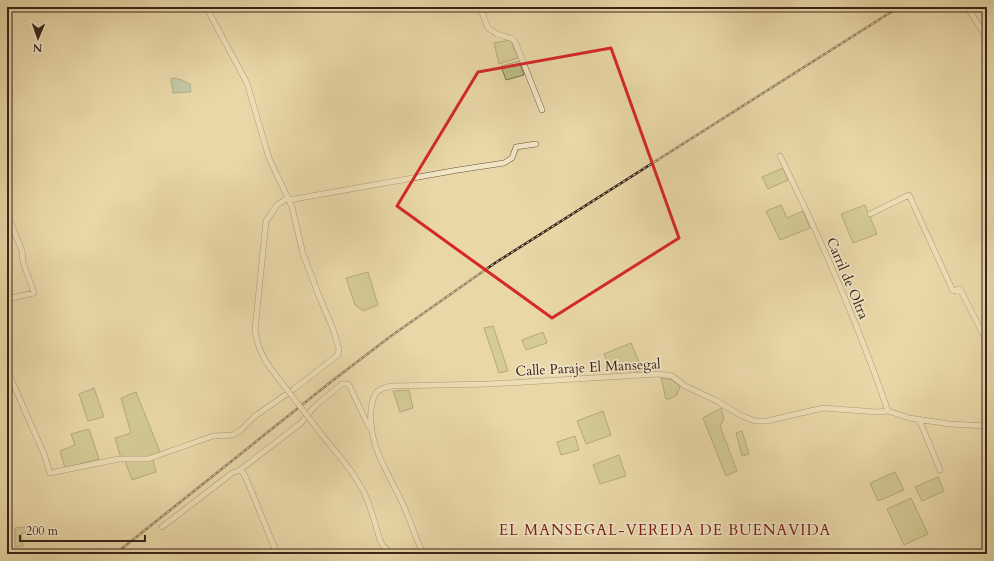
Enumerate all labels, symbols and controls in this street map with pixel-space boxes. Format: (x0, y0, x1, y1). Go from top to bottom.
north arrow (18, 18, 58, 58)
text: N (32, 40, 43, 55)
street label: Carril de Oltra (822, 234, 873, 322)
street label: Calle Paraje El Mansegal (515, 354, 661, 381)
scale bar (20, 517, 145, 543)
district label: EL MANSEGAL-VEREDA DE BUENAVIDA (499, 520, 831, 540)
text: 200 m (26, 523, 59, 539)

